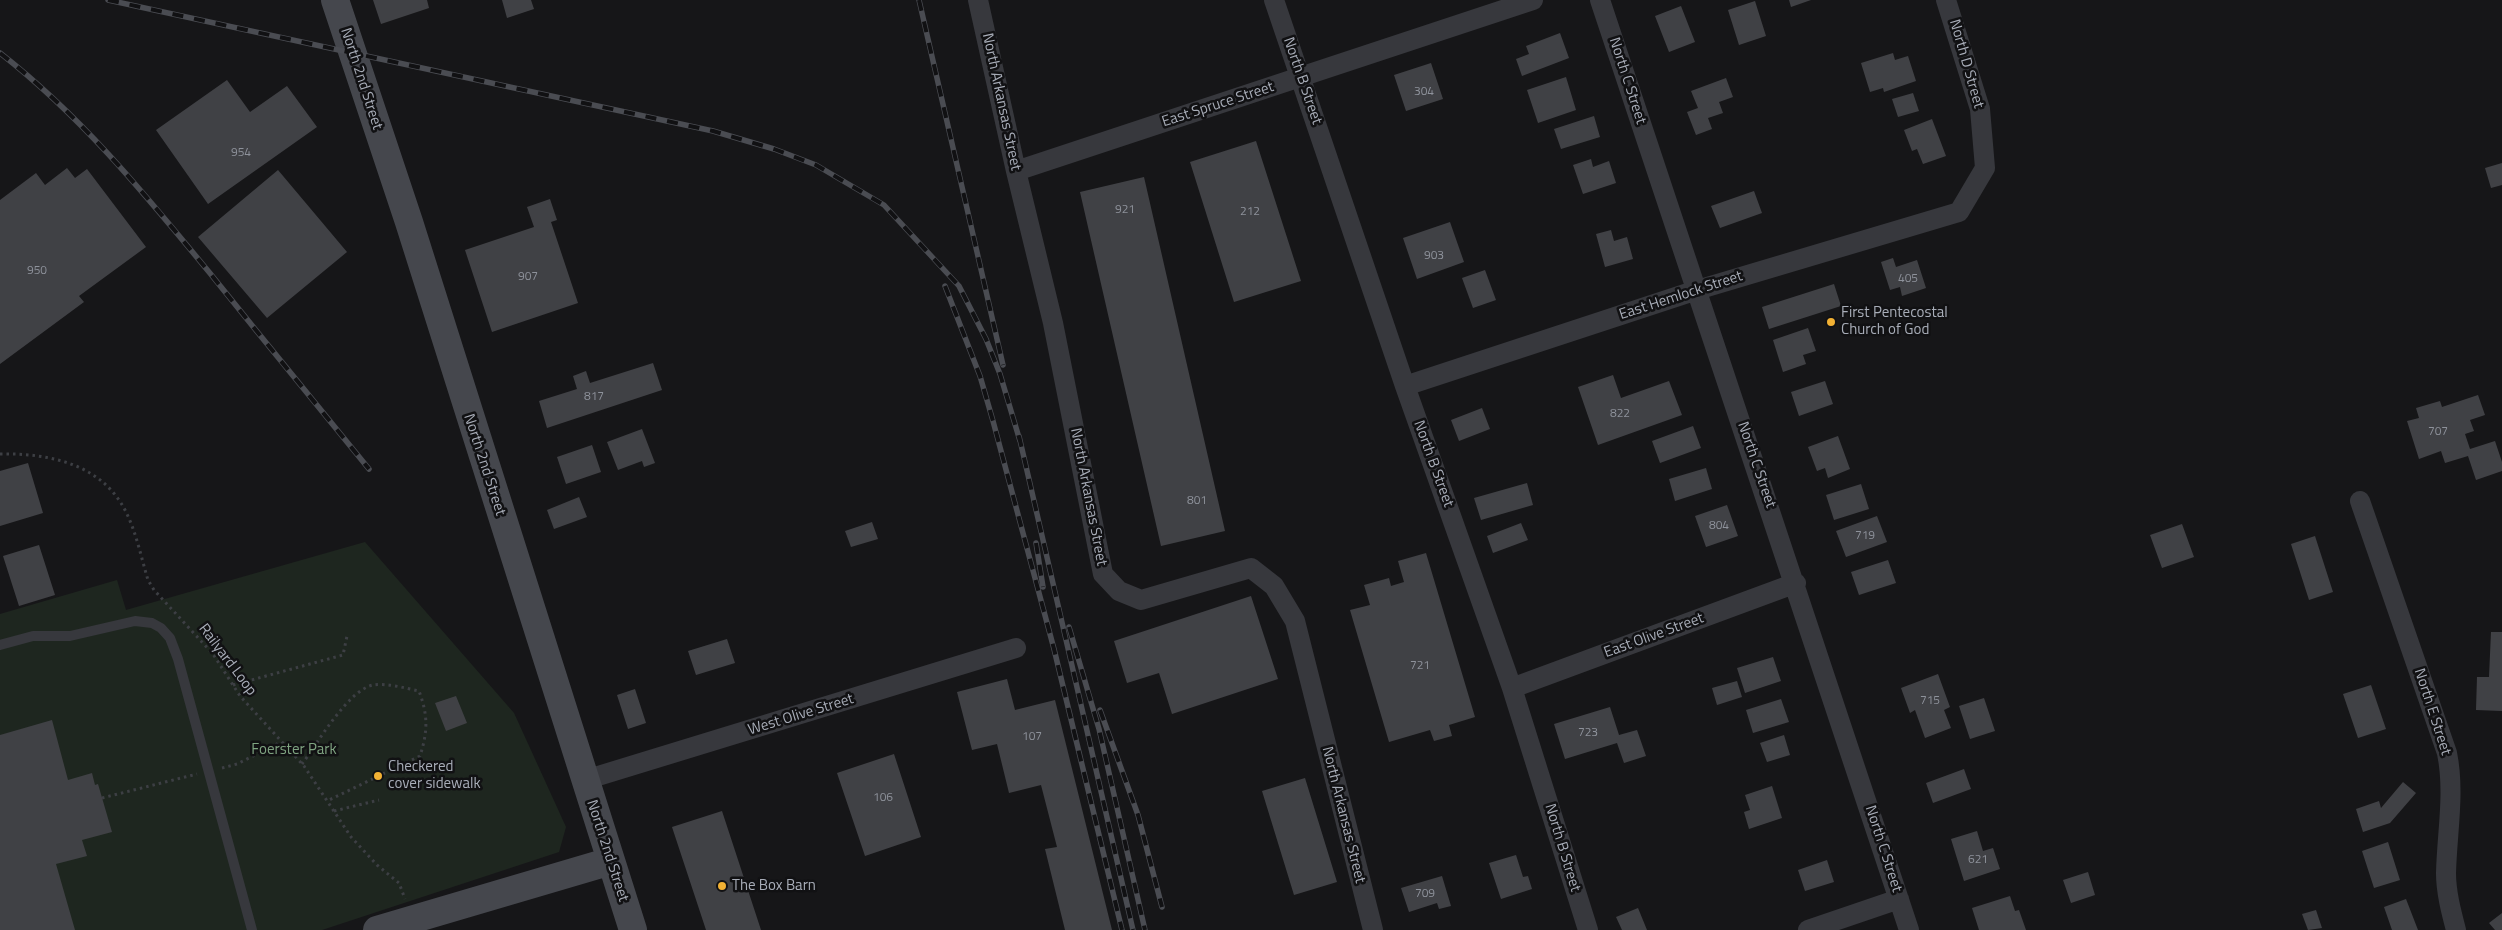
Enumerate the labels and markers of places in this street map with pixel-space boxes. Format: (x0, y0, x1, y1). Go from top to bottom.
place label: First Pentecostal Church of God (1841, 304, 1948, 339)
marker: First Pentecostal Church of God (1825, 316, 1837, 328)
place label: Checkered cover sidewalk (388, 758, 481, 793)
marker: Checkered cover sidewalk (372, 770, 384, 782)
place label: The Box Barn (732, 877, 816, 895)
marker: The Box Barn (716, 880, 728, 892)

